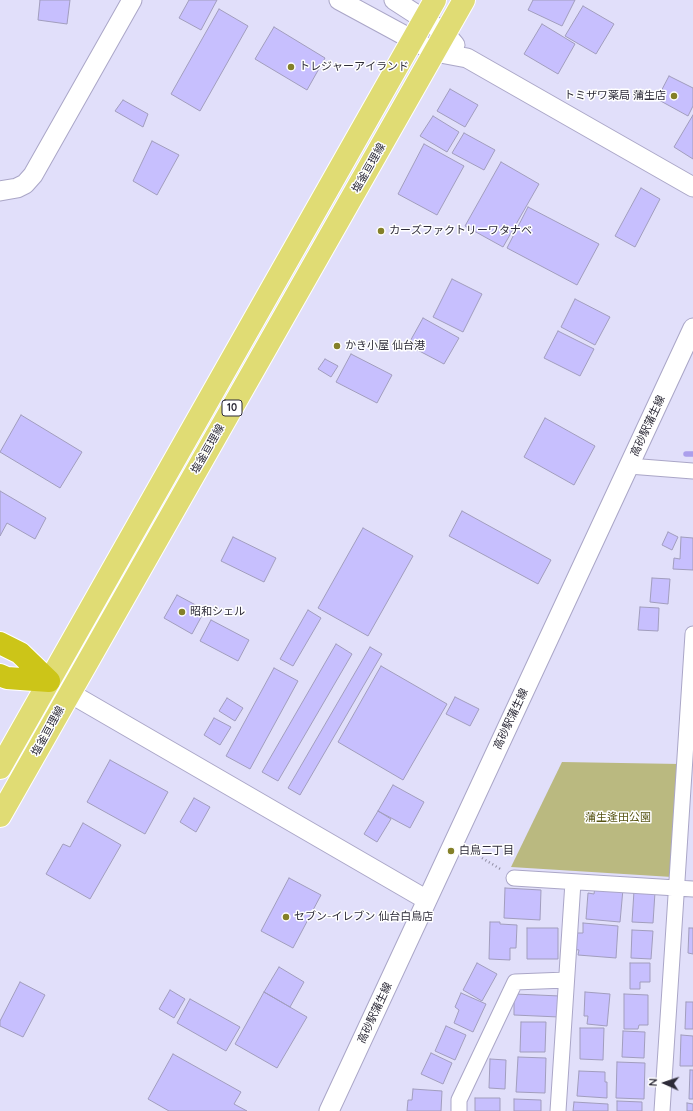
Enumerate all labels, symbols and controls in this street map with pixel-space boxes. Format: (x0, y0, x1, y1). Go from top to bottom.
place label: トレジャーアイランド (299, 60, 409, 74)
marker: トレジャーアイランド (286, 62, 296, 72)
place label: トミザワ薬局 蒲生店 (564, 89, 666, 103)
marker: トミザワ薬局 蒲生店 (669, 91, 679, 101)
street label: 塩釜亘理線 (350, 141, 388, 195)
place label: カーズファクトリーワタナベ (389, 224, 532, 238)
marker: カーズファクトリーワタナベ (376, 226, 386, 236)
place label: かき小屋 仙台港 (345, 339, 425, 353)
marker: かき小屋 仙台港 (332, 341, 342, 351)
street label: 高砂駅蒲生線 (628, 393, 668, 459)
road number: 10 (222, 400, 242, 416)
street label: 塩釜亘理線 (189, 422, 227, 476)
place label: 昭和シェル (190, 605, 245, 619)
marker: 昭和シェル (177, 607, 187, 617)
street label: 高砂駅蒲生線 (491, 686, 531, 752)
street label: 塩釜亘理線 (29, 704, 67, 758)
park label: 蒲生逢田公園 (585, 811, 651, 825)
place label: 白鳥二丁目 (459, 844, 514, 858)
marker: 白鳥二丁目 (446, 846, 456, 856)
place label: セブン-イレブン 仙台白鳥店 (294, 910, 433, 924)
marker: セブン-イレブン 仙台白鳥店 (281, 912, 291, 922)
street label: 高砂駅蒲生線 (355, 980, 395, 1046)
north arrow (645, 1063, 685, 1103)
text: N (646, 1078, 660, 1087)

